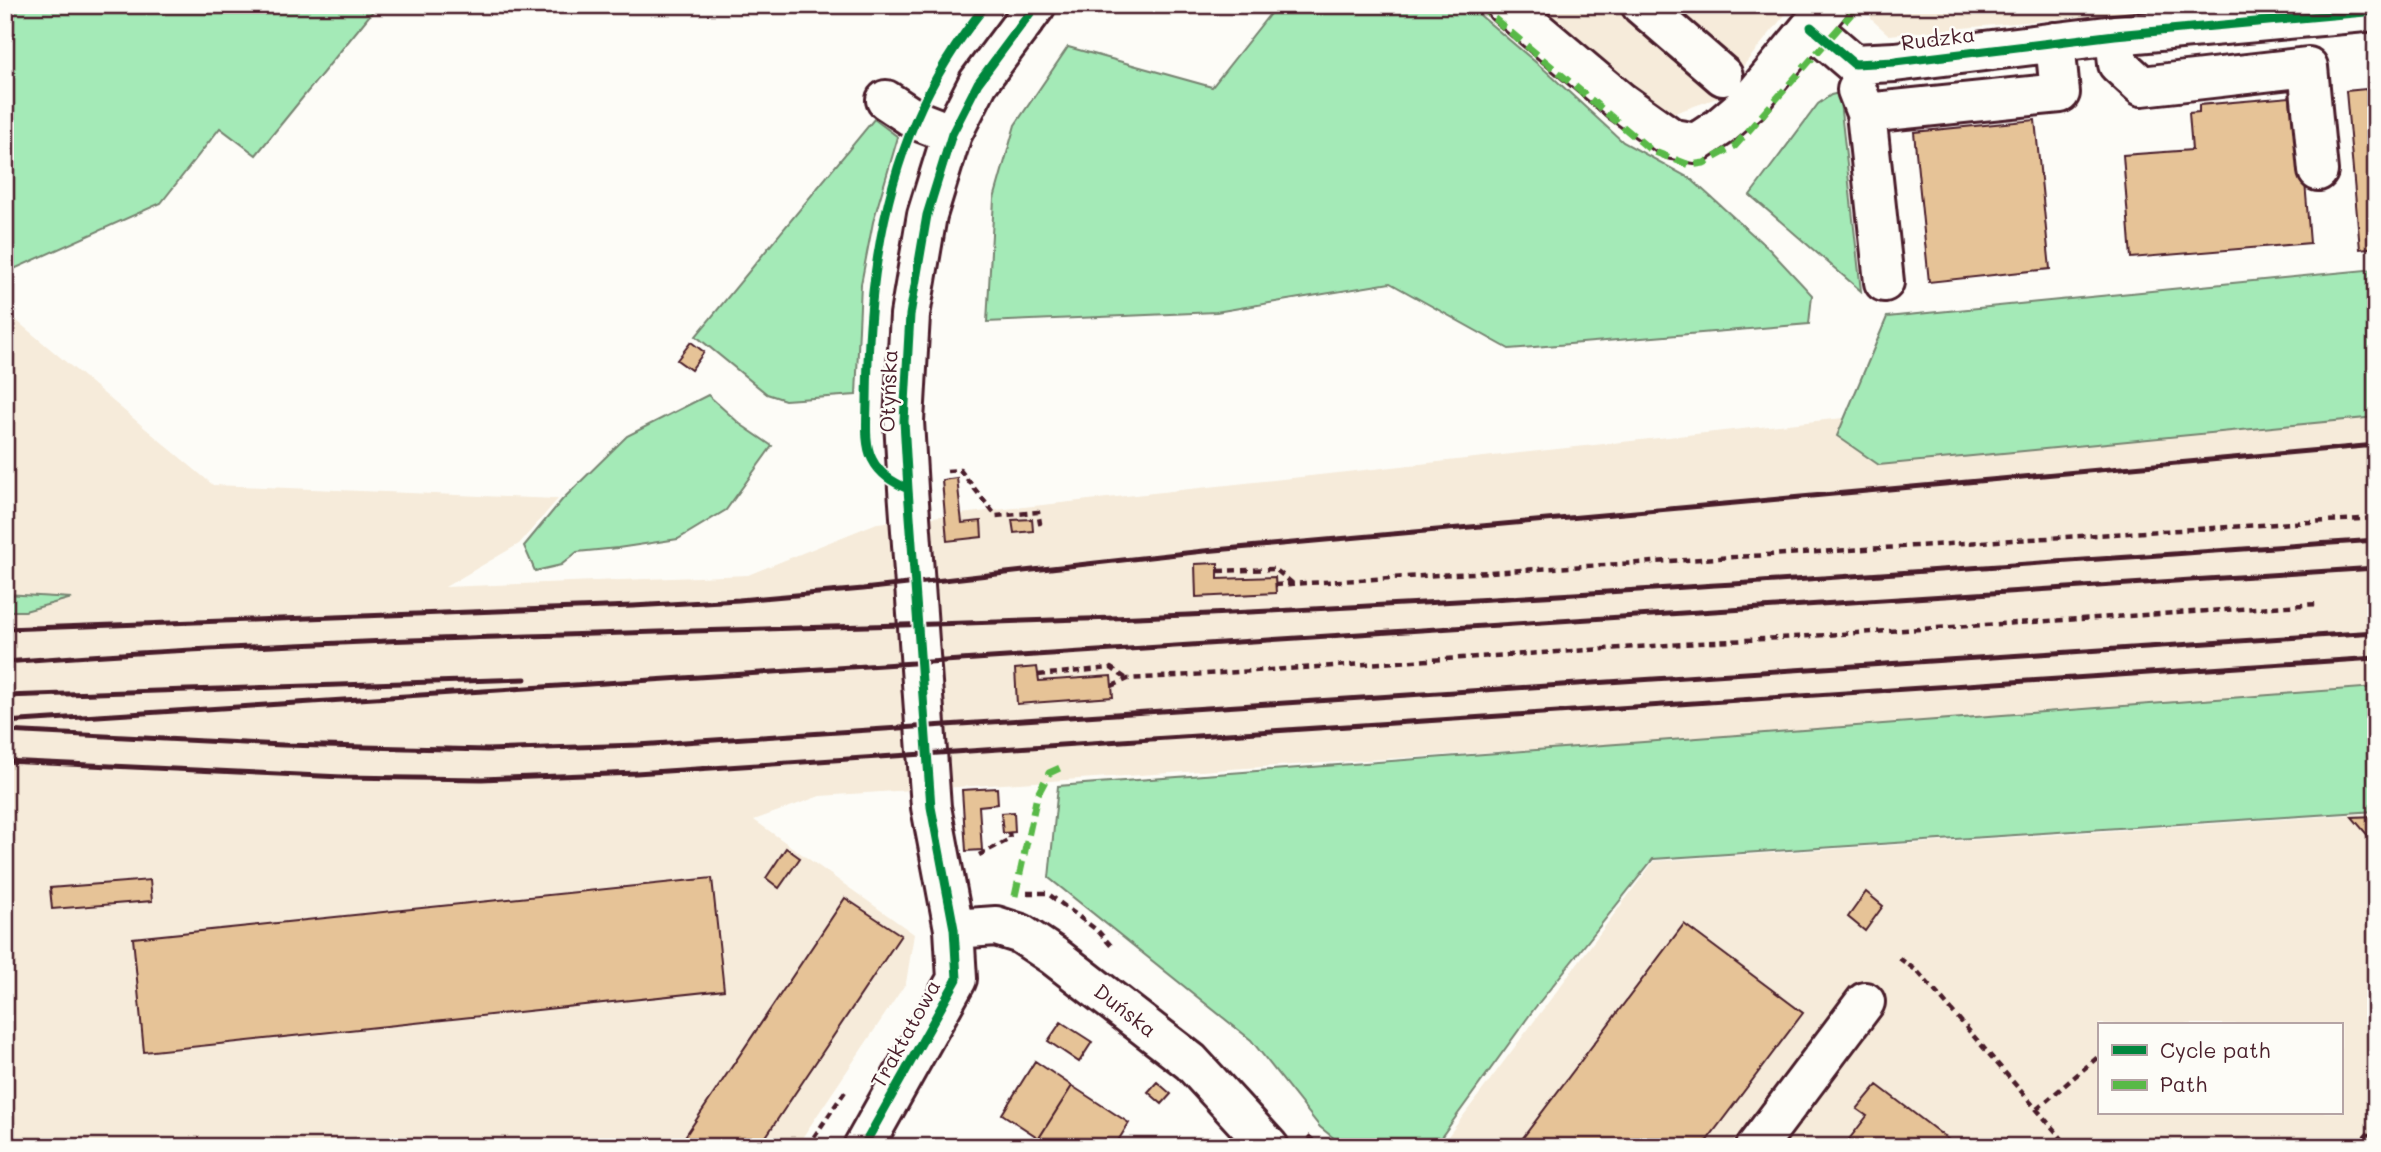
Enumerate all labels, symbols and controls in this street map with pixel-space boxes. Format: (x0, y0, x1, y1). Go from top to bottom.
street label: Rudzka (1899, 20, 1976, 55)
street label: Otyńska (873, 349, 902, 433)
street label: Traktatowa (864, 974, 946, 1092)
street label: Duńska (1089, 977, 1163, 1043)
legend (2098, 1023, 2342, 1114)
text: Cycle path (2160, 1036, 2270, 1063)
text: Path (2160, 1070, 2207, 1097)

